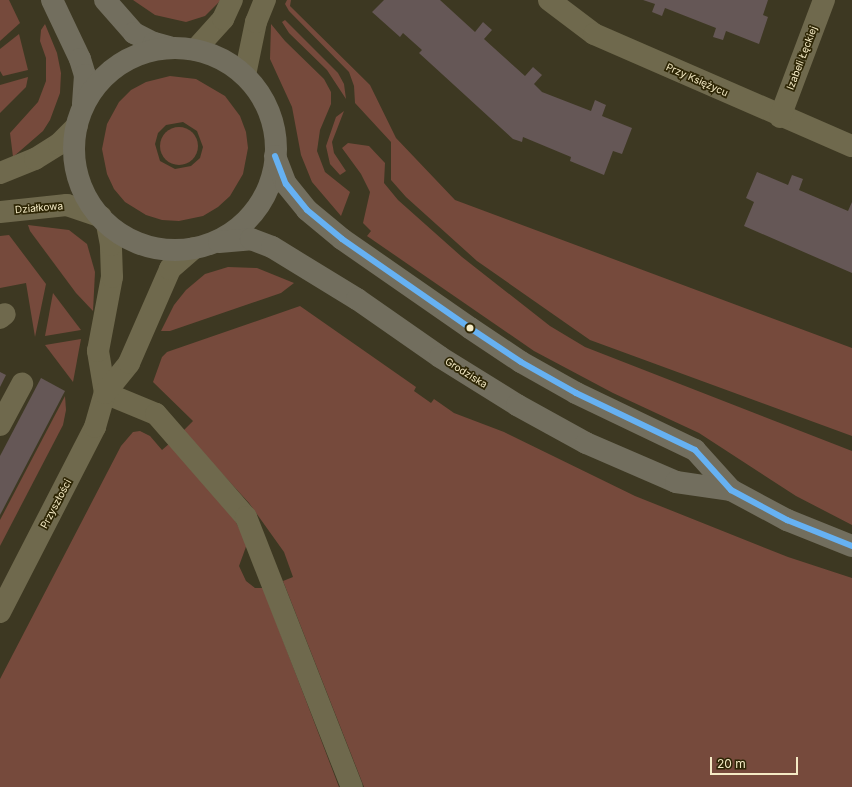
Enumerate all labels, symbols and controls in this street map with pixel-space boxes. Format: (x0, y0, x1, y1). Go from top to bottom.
street label: Izabeli Łęckiej (784, 25, 820, 91)
street label: Przy Księżycu (664, 61, 730, 99)
street label: Działkowa (15, 200, 63, 216)
unlabelled marker (465, 323, 475, 333)
street label: Grodziska (443, 355, 489, 391)
street label: Przyszłości (38, 477, 74, 531)
scale bar (712, 749, 800, 775)
text: 20 m (717, 756, 746, 771)

